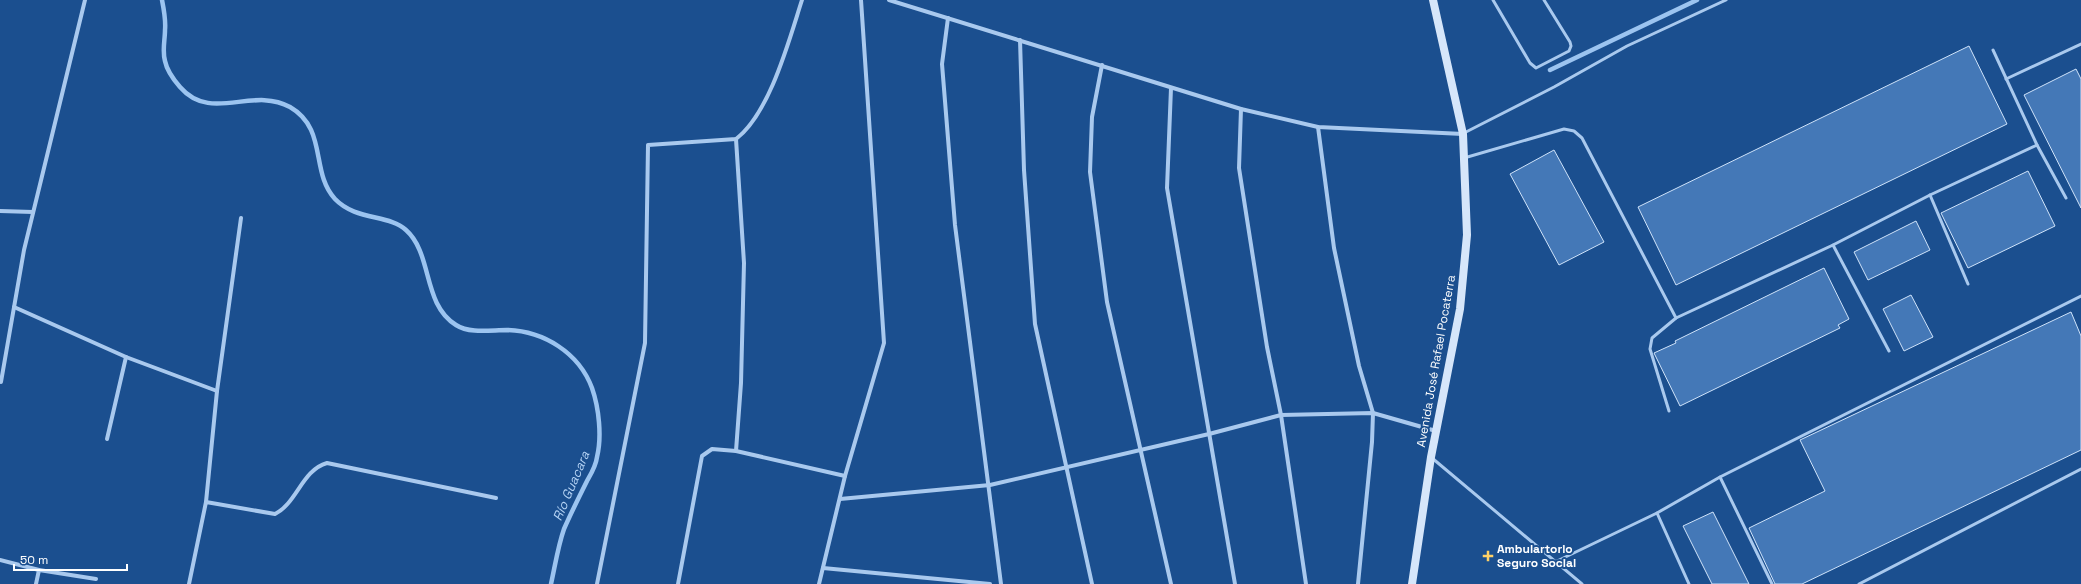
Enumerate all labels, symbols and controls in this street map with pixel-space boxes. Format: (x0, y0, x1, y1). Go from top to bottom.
street label: Avenida José Rafael Pocaterra (1413, 273, 1459, 448)
water label: Río Guacara (549, 448, 593, 523)
place label: Ambulartorio Seguro Social (1497, 541, 1576, 571)
scale bar (14, 546, 127, 572)
marker: Ambulartorio Seguro Social (1482, 550, 1494, 562)
text: 50 m (20, 552, 48, 568)

